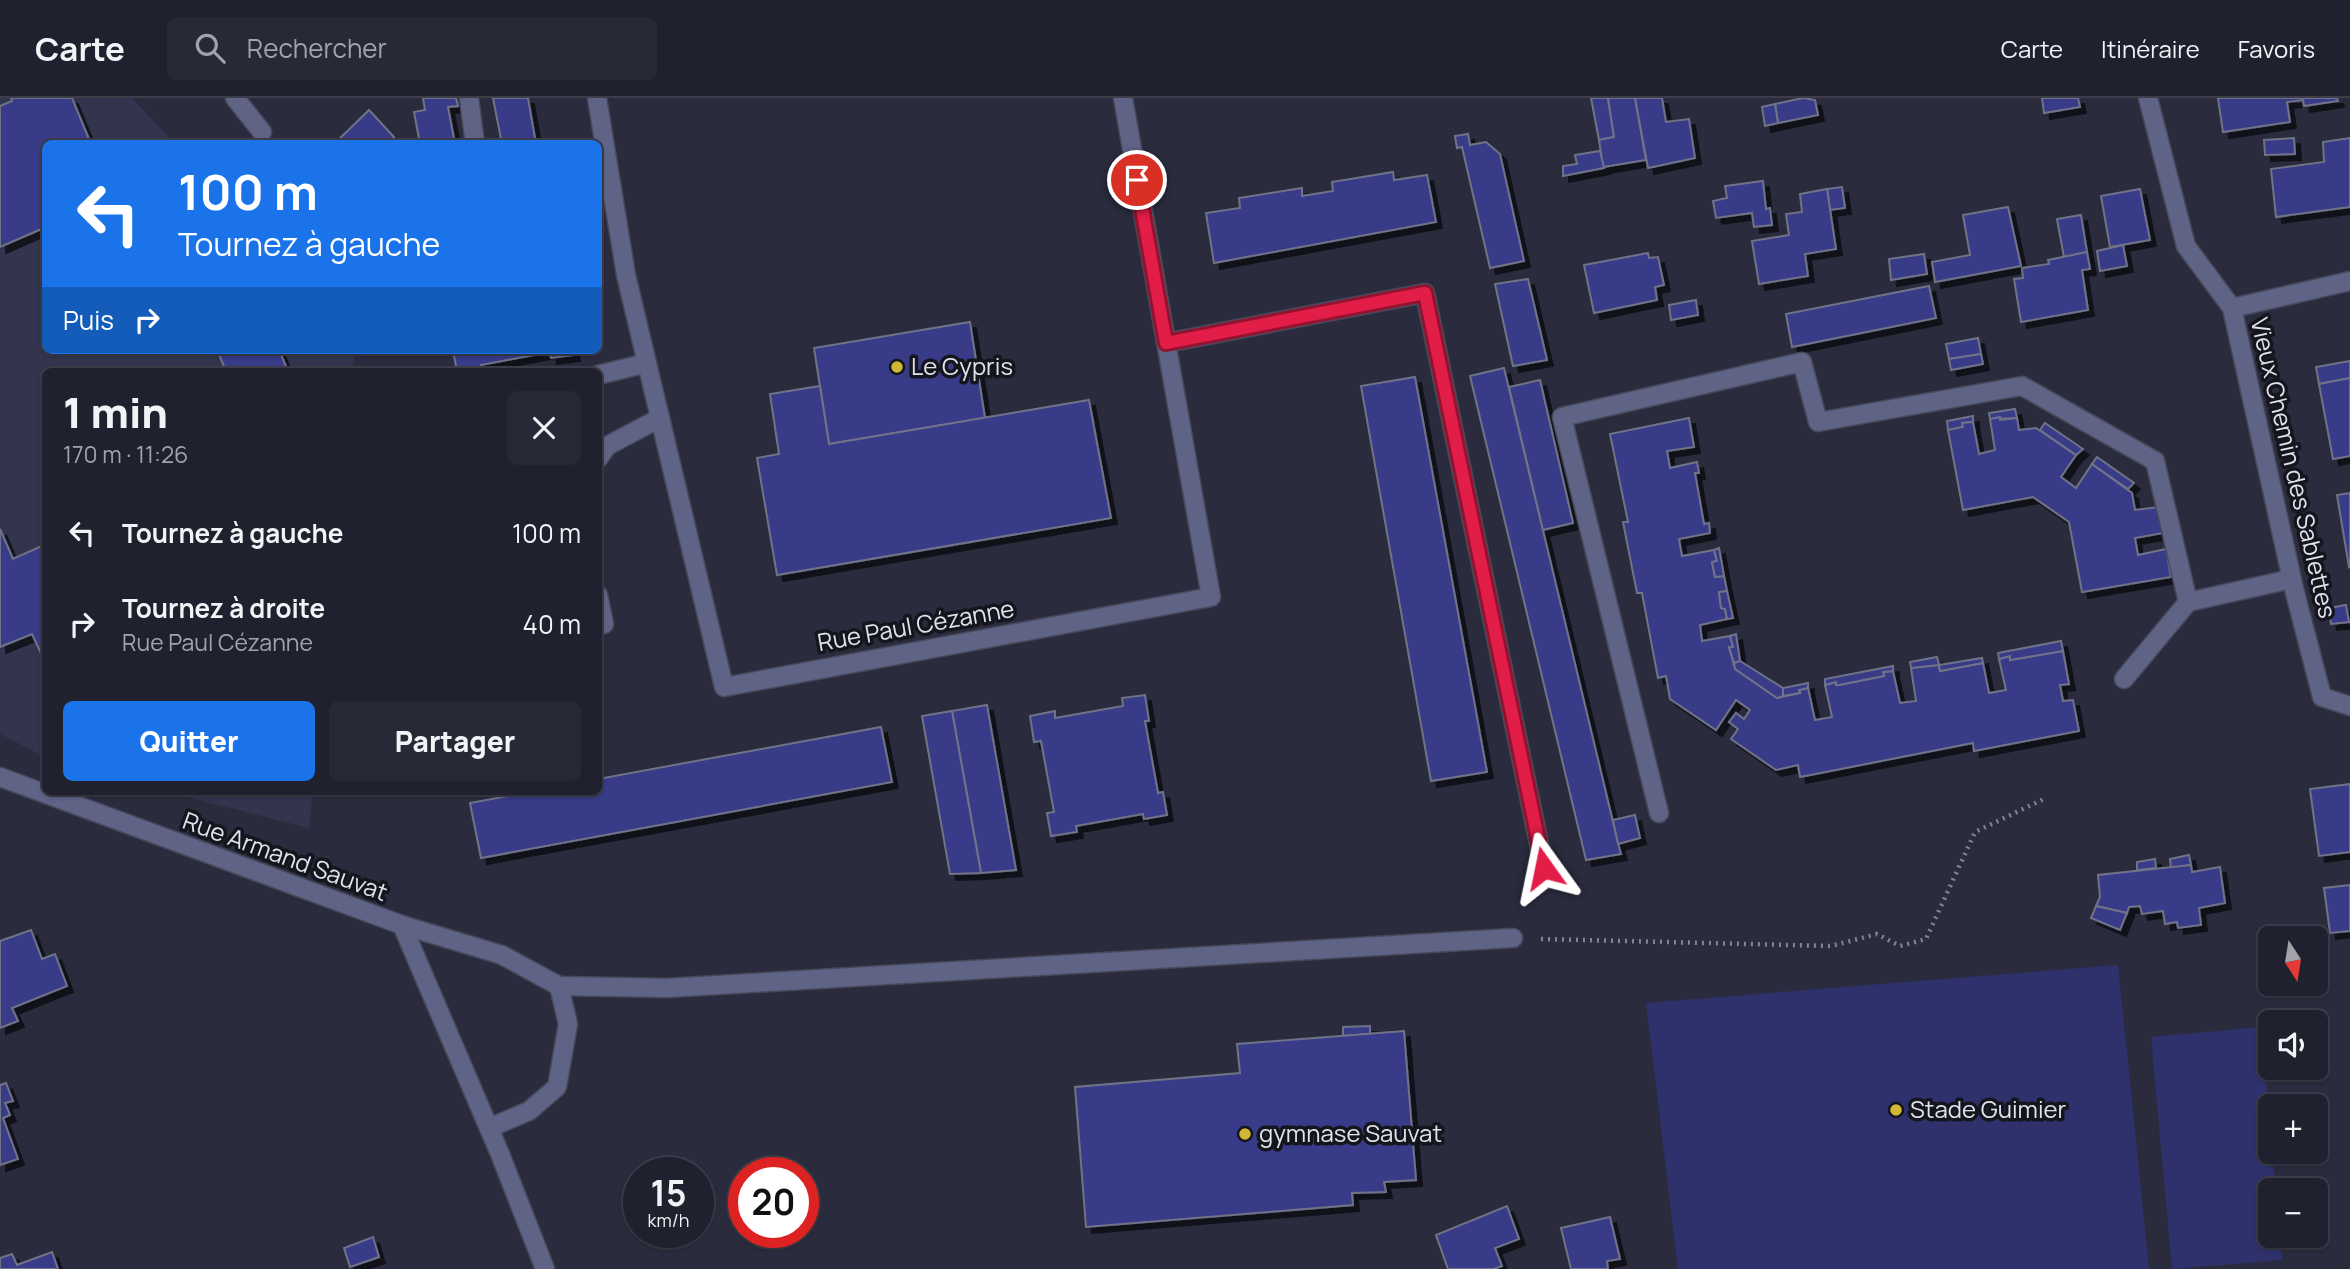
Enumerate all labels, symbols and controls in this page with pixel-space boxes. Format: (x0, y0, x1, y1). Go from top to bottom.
search box (167, 17, 657, 80)
text: Carte (35, 26, 125, 71)
icon: search (191, 29, 229, 67)
text: Rechercher (247, 30, 387, 66)
text: Carte (2001, 32, 2063, 65)
text: Itinéraire (2101, 32, 2200, 65)
text: Favoris (2238, 32, 2315, 65)
pin (1107, 150, 1167, 210)
text: 100 m (178, 158, 318, 225)
icon: arrive (1118, 161, 1156, 199)
icon: left (63, 168, 154, 259)
text: Tournez à gauche (178, 222, 440, 266)
icon: right (128, 301, 166, 339)
text: Puis (63, 302, 114, 338)
street label: Vieux Chemin des Sablettes (2244, 314, 2345, 621)
place label: Le Cypris (911, 349, 1013, 382)
marker: Le Cypris (889, 359, 905, 375)
text: 1 min (63, 383, 168, 441)
button: close (507, 391, 581, 465)
text: 170 m · 11:26 (63, 438, 188, 470)
icon: left (63, 514, 101, 552)
text: Tournez à gauche (122, 515, 343, 551)
text: 100 m (512, 515, 581, 551)
text: Tournez à droite (122, 590, 325, 626)
street label: Rue Paul Cézanne (815, 591, 1017, 658)
icon: right (63, 605, 101, 643)
text: 40 m (523, 606, 581, 642)
text: Rue Paul Cézanne (122, 626, 313, 658)
button: Quitter (63, 701, 315, 781)
button: Partager (329, 701, 581, 781)
street label: Rue Armand Sauvat (178, 803, 393, 908)
position arrow (1507, 831, 1581, 905)
north arrow (2258, 926, 2328, 996)
map controls (2258, 926, 2328, 1248)
button: sound (2258, 1010, 2328, 1080)
place label: Stade Guimier (1910, 1092, 2067, 1125)
button: + (2258, 1094, 2328, 1164)
marker: Stade Guimier (1888, 1102, 1904, 1118)
place label: gymnase Sauvat (1259, 1116, 1442, 1149)
marker: gymnase Sauvat (1237, 1126, 1253, 1142)
speed limit sign: 20 (728, 1157, 819, 1248)
text: 15 (651, 1169, 686, 1217)
button: − (2258, 1178, 2328, 1248)
text: km/h (648, 1208, 689, 1232)

